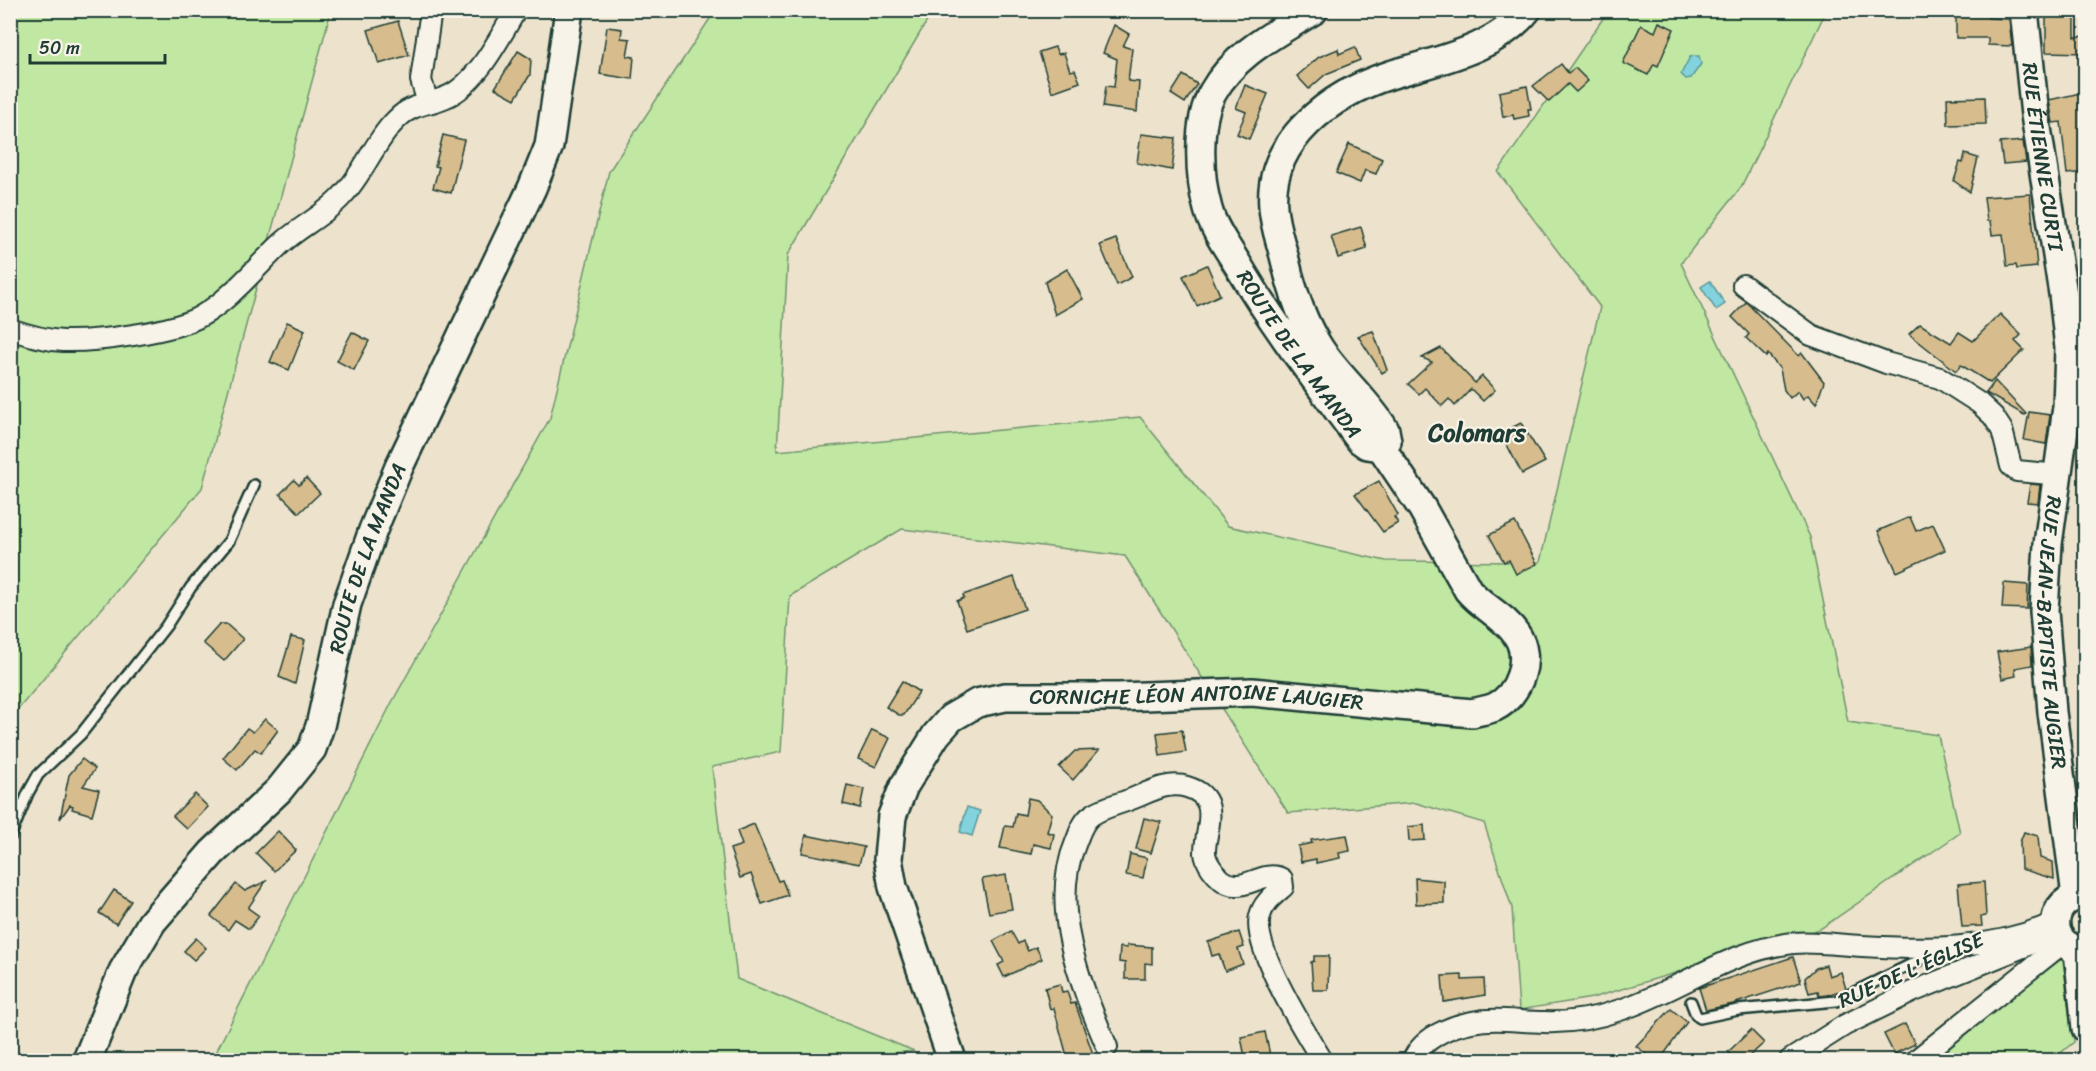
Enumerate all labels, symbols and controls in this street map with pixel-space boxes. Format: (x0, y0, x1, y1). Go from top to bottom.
scale bar (30, 27, 165, 65)
text: 50 m (39, 32, 80, 64)
street label: RUE ÉTIENNE CURTI (2011, 61, 2075, 255)
street label: ROUTE DE LA MANDA (1226, 262, 1372, 447)
district label: Colomars (1427, 412, 1527, 454)
street label: ROUTE DE LA MANDA (318, 457, 418, 657)
street label: RUE JEAN-BAPTISTE AUGIER (2025, 493, 2078, 771)
street label: CORNICHE LÉON ANTOINE LAUGIER (1029, 673, 1365, 722)
street label: RUE DE L'ÉGLISE (1832, 920, 1992, 1019)

